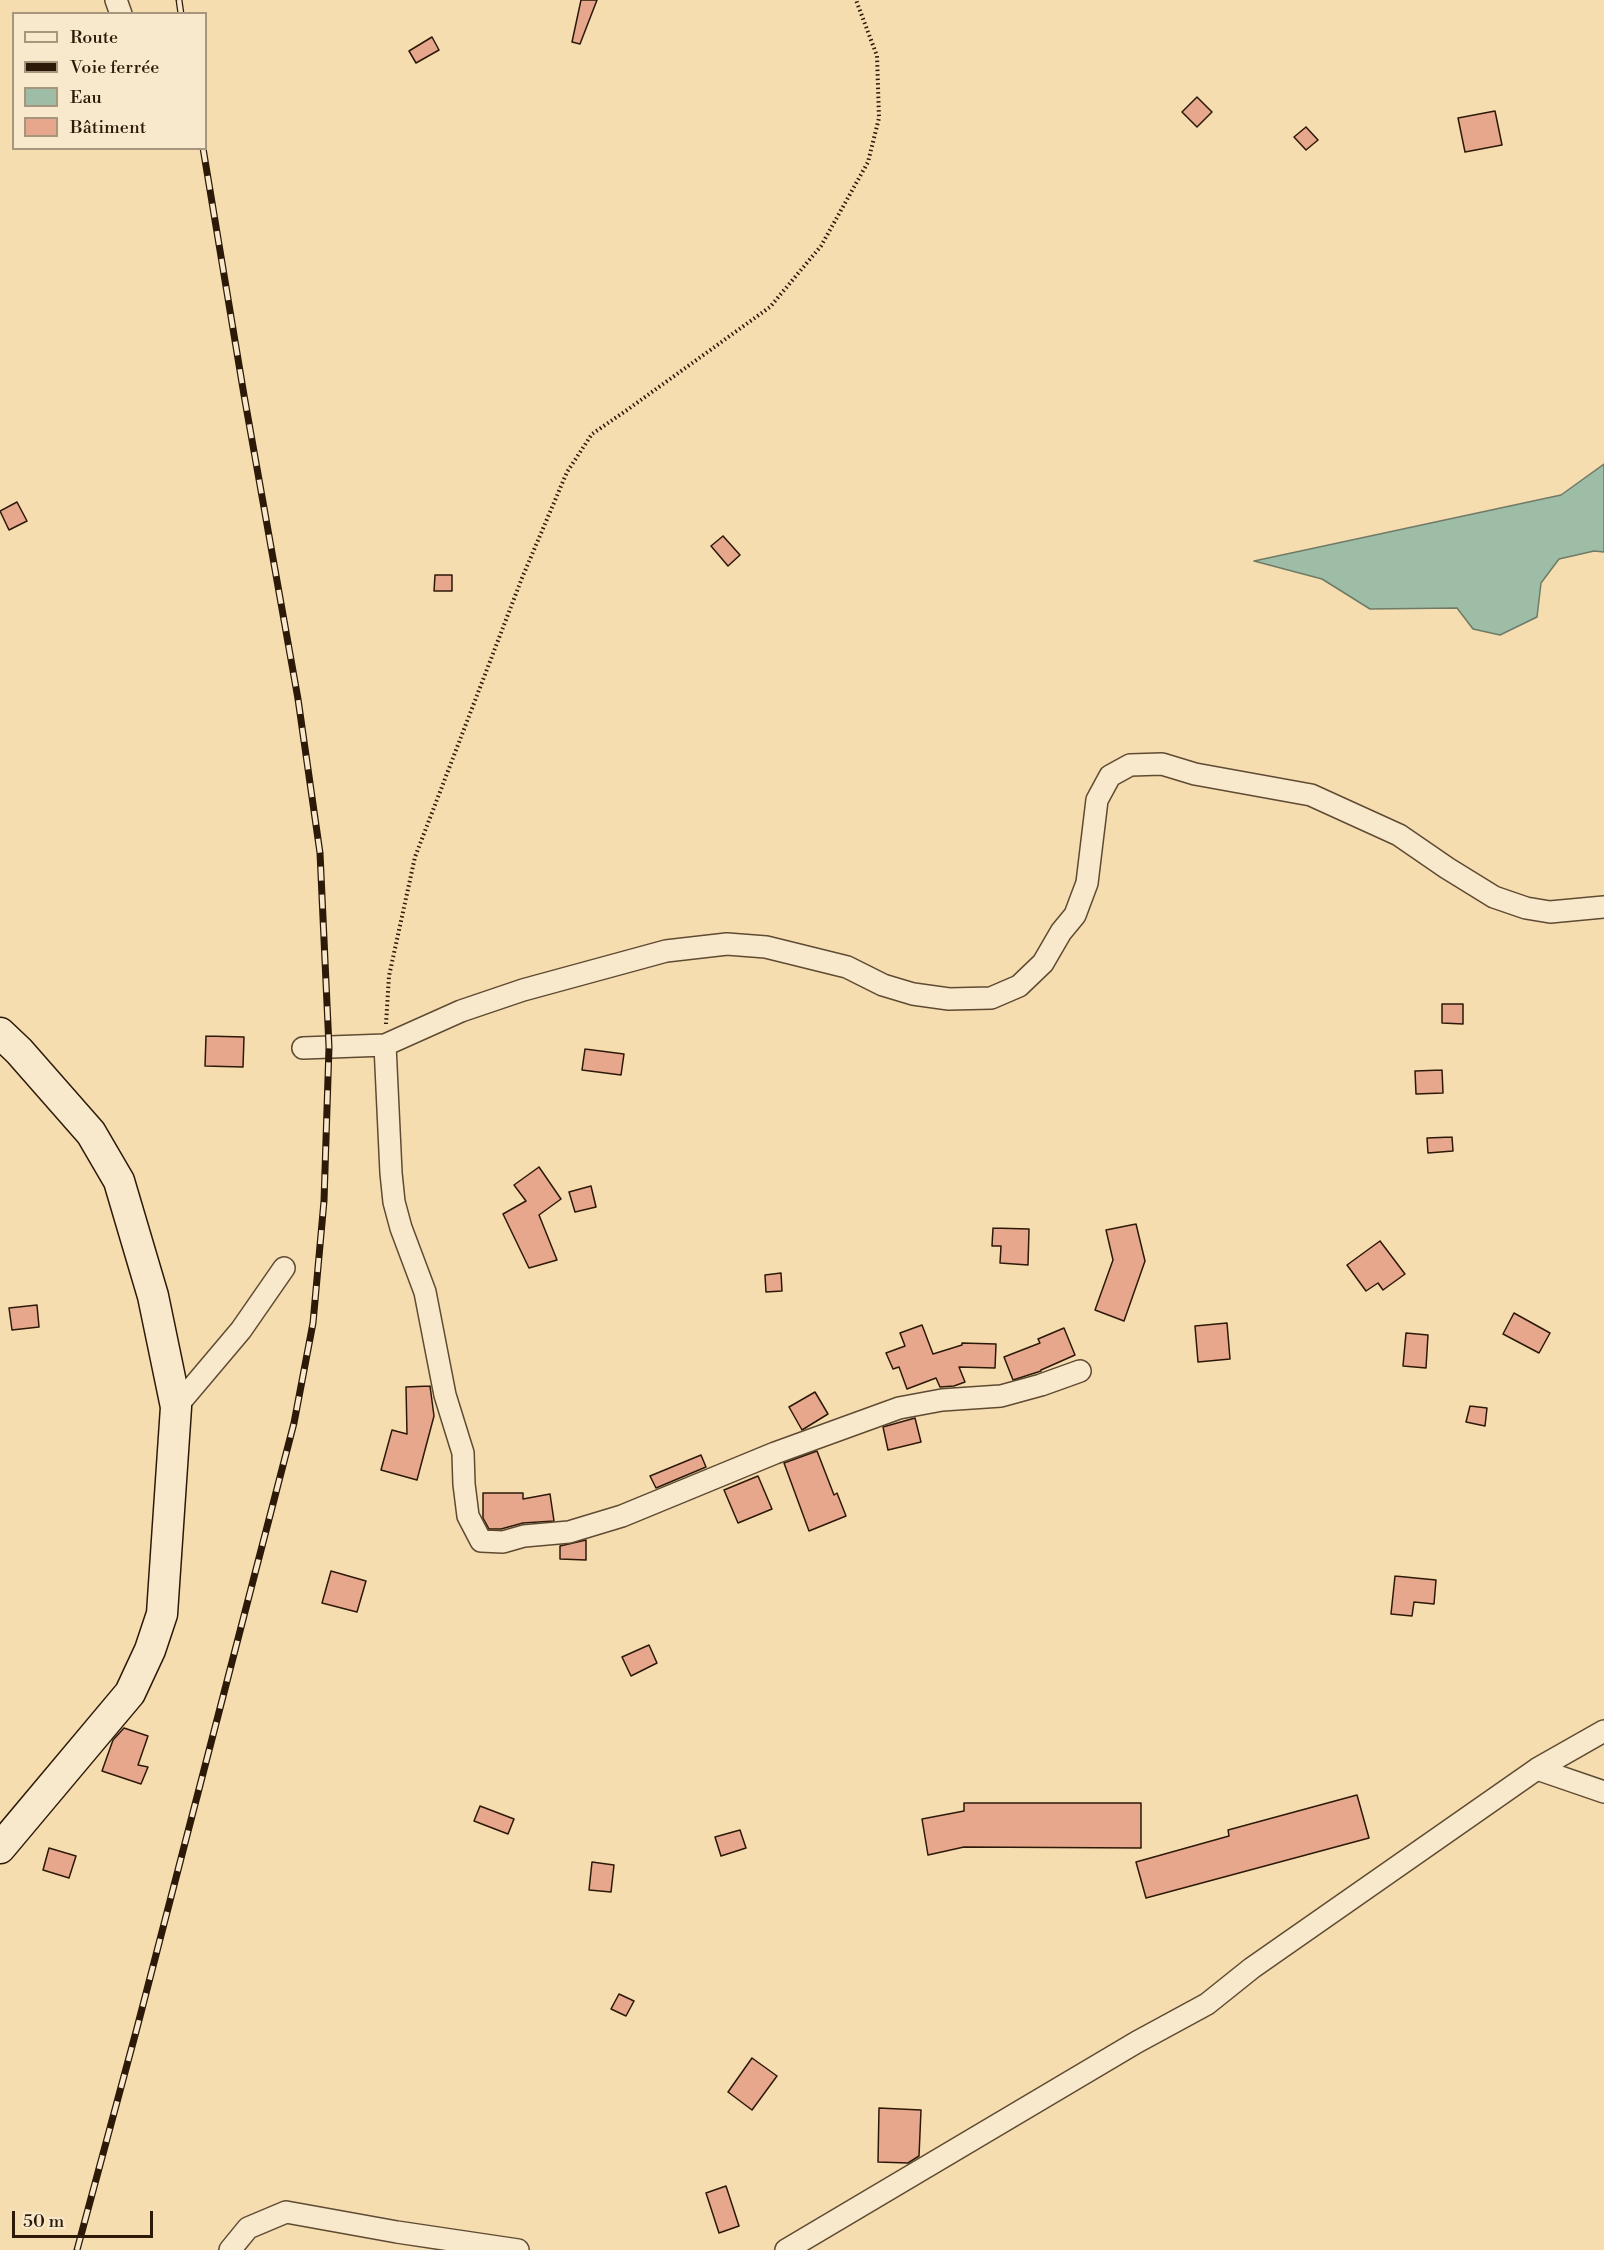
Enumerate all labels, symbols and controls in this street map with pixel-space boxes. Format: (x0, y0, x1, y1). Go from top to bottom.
legend (12, 12, 207, 150)
text: Route (70, 26, 118, 49)
text: Voie ferrée (70, 56, 159, 79)
text: Eau (70, 86, 102, 109)
text: Bâtiment (70, 116, 146, 139)
scale bar (15, 2199, 156, 2237)
text: 50 m (23, 2210, 64, 2233)

